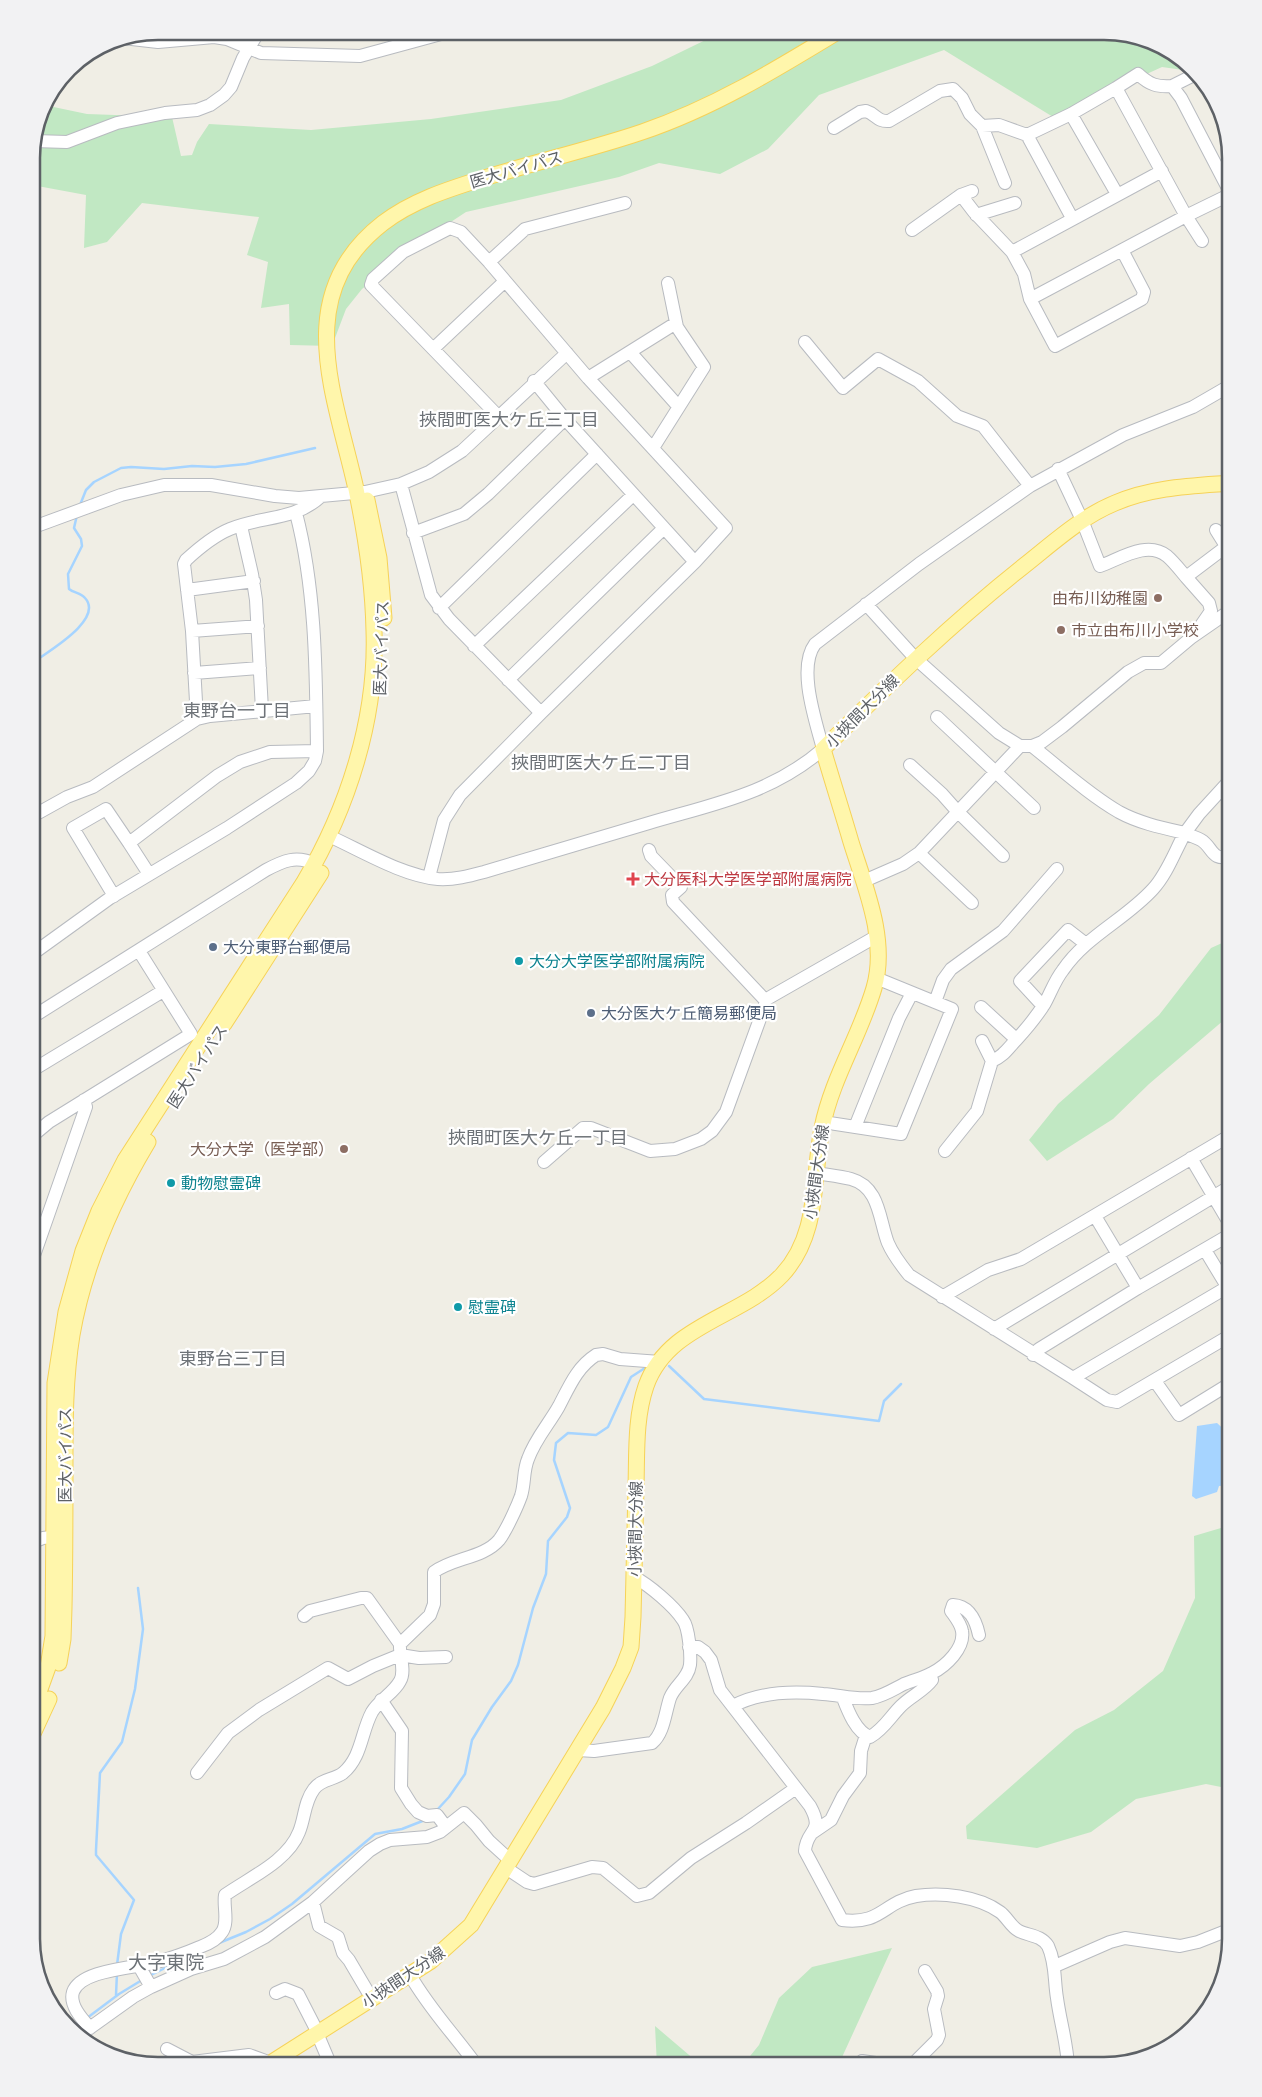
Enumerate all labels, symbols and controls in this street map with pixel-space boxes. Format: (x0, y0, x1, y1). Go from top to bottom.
street label: 医大バイパス (467, 145, 565, 193)
district label: 挾間町医大ケ丘三丁目 (419, 407, 599, 431)
place label: 由布川幼稚園 (1052, 587, 1148, 609)
marker: 由布川幼稚園 (1152, 592, 1164, 604)
street label: 医大バイパス (368, 600, 394, 696)
place label: 市立由布川小学校 (1071, 619, 1199, 641)
marker: 市立由布川小学校 (1055, 624, 1067, 636)
street label: 小挾間大分線 (820, 669, 904, 753)
district label: 東野台一丁目 (183, 698, 291, 722)
district label: 挾間町医大ケ丘二丁目 (511, 750, 691, 774)
place label: 大分医科大学医学部附属病院 (644, 868, 852, 890)
marker: 大分医科大学医学部附属病院 (626, 872, 640, 886)
place label: 大分東野台郵便局 (223, 936, 351, 958)
marker: 大分東野台郵便局 (207, 941, 219, 953)
place label: 大分大学医学部附属病院 (529, 950, 705, 972)
marker: 大分大学医学部附属病院 (513, 955, 525, 967)
place label: 大分医大ケ丘簡易郵便局 (601, 1002, 777, 1024)
marker: 大分医大ケ丘簡易郵便局 (585, 1007, 597, 1019)
street label: 医大バイパス (162, 1020, 232, 1112)
street label: 小挾間大分線 (798, 1123, 834, 1221)
district label: 挾間町医大ケ丘一丁目 (448, 1125, 628, 1149)
place label: 大分大学（医学部） (190, 1138, 334, 1160)
marker: 大分大学（医学部） (338, 1143, 350, 1155)
place label: 動物慰霊碑 (181, 1172, 261, 1194)
marker: 動物慰霊碑 (165, 1177, 177, 1189)
place label: 慰霊碑 (468, 1296, 516, 1318)
marker: 慰霊碑 (452, 1301, 464, 1313)
district label: 東野台三丁目 (179, 1346, 287, 1370)
street label: 医大バイパス (54, 1407, 76, 1503)
street label: 小挾間大分線 (623, 1481, 647, 1577)
street label: 小挾間大分線 (357, 1941, 449, 2013)
district label: 大字東院 (128, 1949, 204, 1975)

